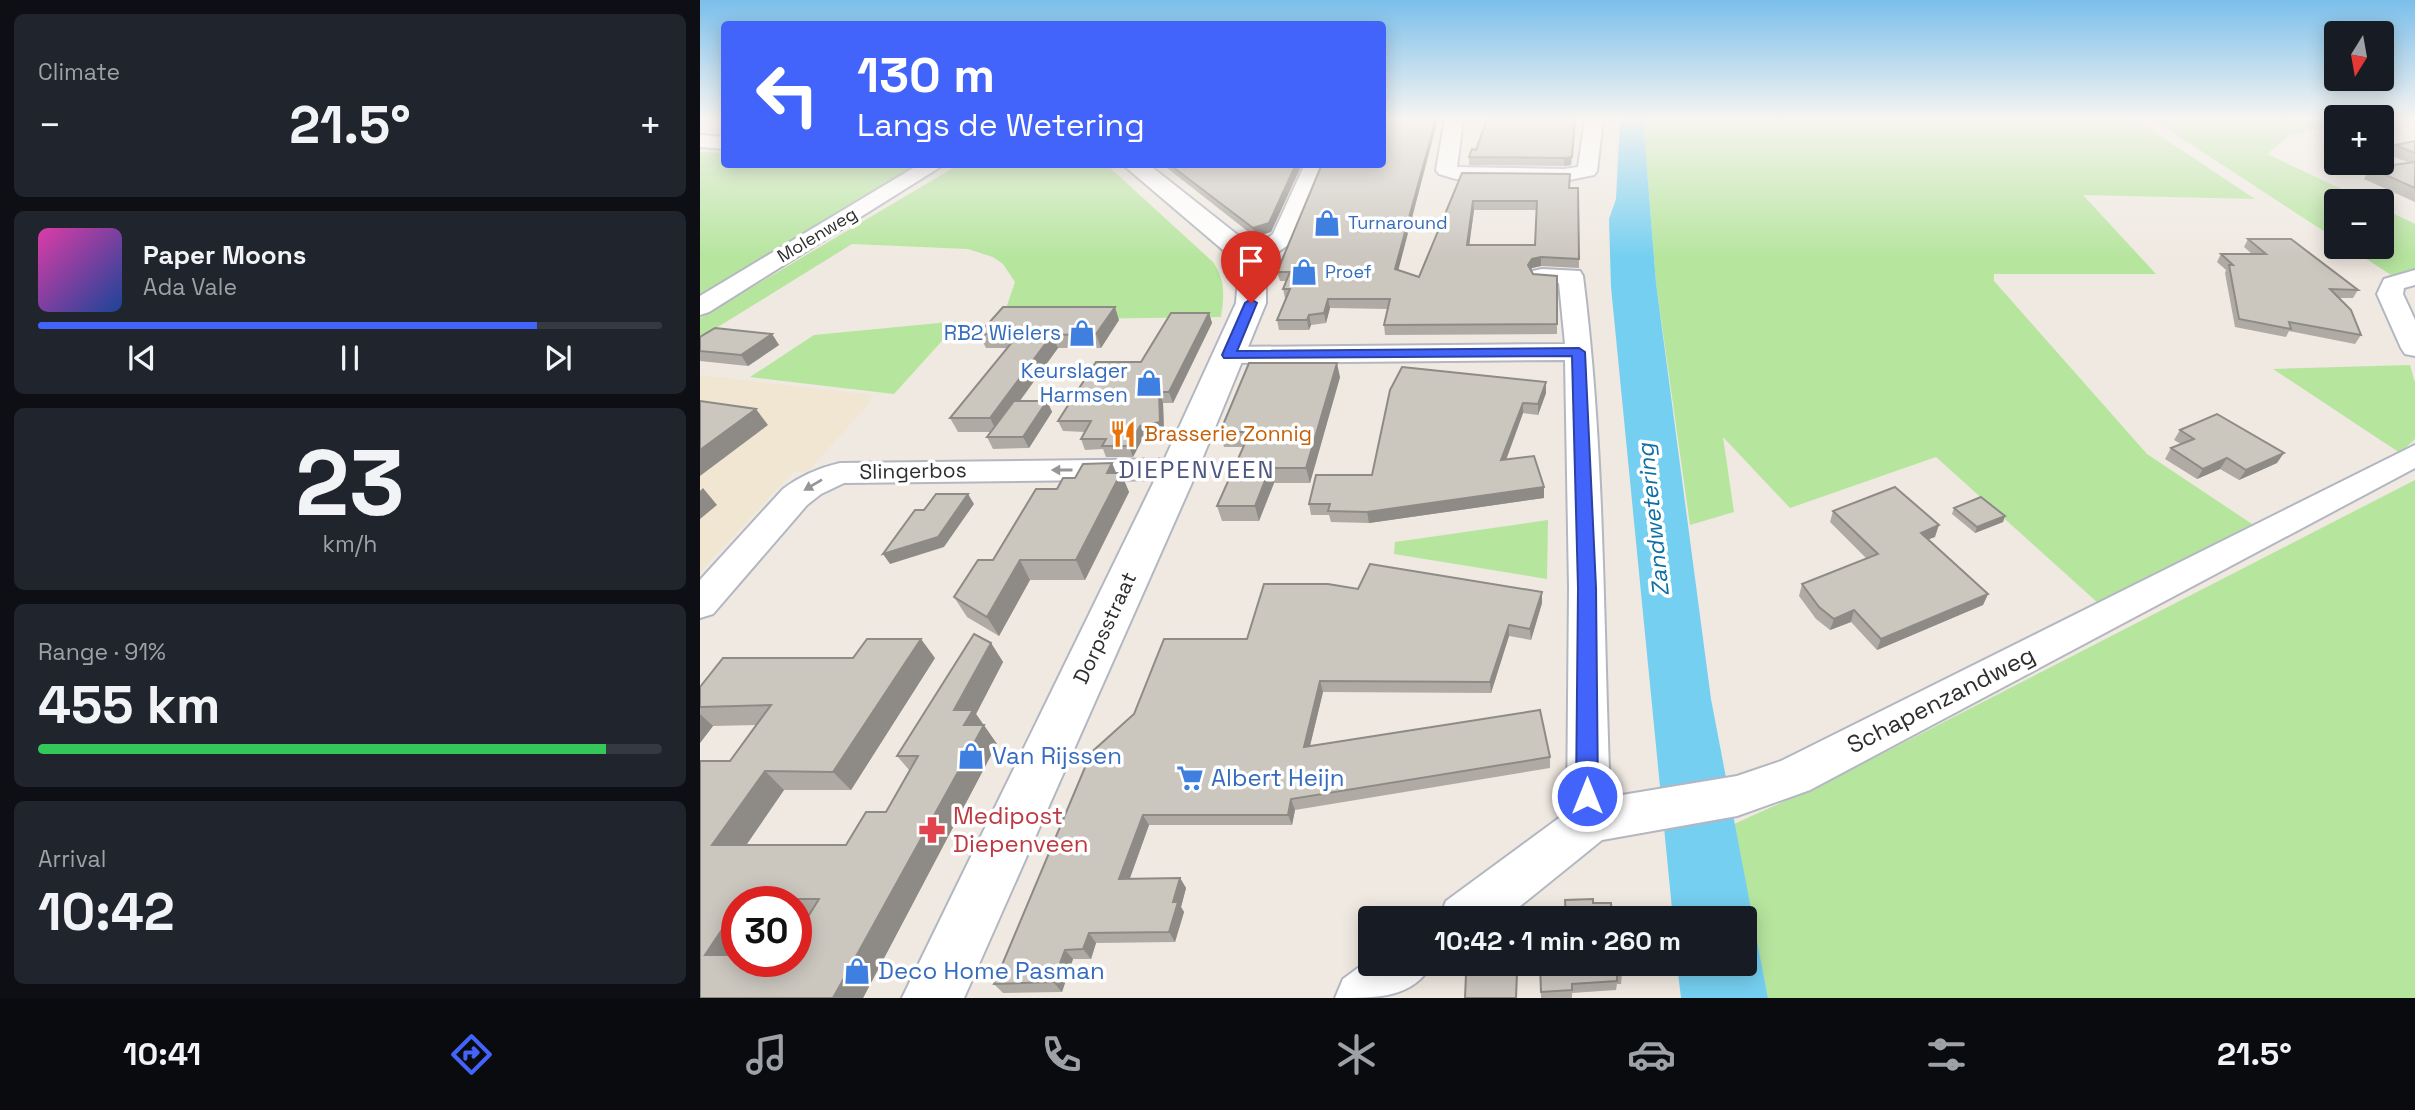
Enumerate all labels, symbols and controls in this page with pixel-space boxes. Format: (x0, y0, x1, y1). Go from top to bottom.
north arrow (2324, 21, 2394, 91)
map controls (2324, 21, 2394, 259)
text: 130 m (857, 44, 995, 106)
icon: left (742, 49, 833, 140)
text: Climate (38, 57, 120, 87)
text: 21.5° (289, 92, 411, 158)
text: − (38, 101, 62, 149)
text: + (638, 101, 662, 149)
text: Langs de Wetering (857, 105, 1145, 145)
button: + (2324, 105, 2394, 175)
button: − (2324, 189, 2394, 259)
street label: Molenweg (773, 202, 861, 267)
shop icon: Turnaround (1312, 208, 1342, 238)
place label: Turnaround (1348, 211, 1448, 234)
pin (1221, 231, 1281, 303)
text: Paper Moons (143, 238, 306, 272)
icon: arrive (1232, 242, 1270, 280)
shop icon: Proef (1289, 257, 1319, 287)
place label: Proef (1325, 260, 1372, 283)
text: Ada Vale (143, 272, 237, 302)
shop icon: RB2 Wielers (1067, 318, 1097, 348)
place label: RB2 Wielers (944, 319, 1061, 346)
icon: previous (123, 339, 161, 377)
icon: pause (331, 339, 369, 377)
icon: next (539, 339, 577, 377)
place label: Keurslager Harmsen (1021, 357, 1128, 408)
shop icon: Keurslager Harmsen (1134, 368, 1164, 398)
restaurant icon: Brasserie Zonnig (1108, 419, 1138, 449)
place label: Brasserie Zonnig (1144, 420, 1312, 447)
text: 23 (295, 425, 405, 542)
water label: Zandwetering (1630, 441, 1676, 598)
district label: DIEPENVEEN (1119, 454, 1275, 485)
street label: Slingerbos (859, 456, 967, 485)
one-way arrow (1051, 464, 1073, 476)
one-way arrow (803, 479, 822, 491)
text: km/h (323, 529, 377, 559)
street label: Dorpsstraat (1067, 567, 1142, 688)
text: Range · 91% (38, 637, 166, 667)
street label: Schapenzandweg (1842, 639, 2040, 760)
text: 455 km (38, 672, 220, 738)
place label: Van Rijssen (992, 740, 1122, 771)
shop icon: Van Rijssen (956, 741, 986, 771)
position arrow (1550, 759, 1624, 833)
place label: Albert Heijn (1211, 762, 1344, 793)
supermarket icon: Albert Heijn (1175, 763, 1205, 793)
place label: Medipost Diepenveen (953, 800, 1089, 859)
pharmacy icon: Medipost Diepenveen (917, 815, 947, 845)
text: Arrival (38, 844, 106, 874)
text: 10:42 (38, 879, 175, 945)
speed limit sign: 30 (721, 886, 812, 977)
text: 10:42 · 1 min · 260 m (1434, 924, 1681, 958)
place label: Deco Home Pasman (878, 955, 1105, 986)
shop icon: Deco Home Pasman (842, 956, 872, 986)
icon: directions (447, 1030, 496, 1079)
icon: music (742, 1030, 791, 1079)
icon: phone (1037, 1030, 1086, 1079)
icon: climate (1332, 1030, 1381, 1079)
icon: car (1627, 1030, 1676, 1079)
icon: filters (1922, 1030, 1971, 1079)
text: 10:41 (123, 1034, 201, 1074)
text: 21.5° (2217, 1034, 2292, 1074)

